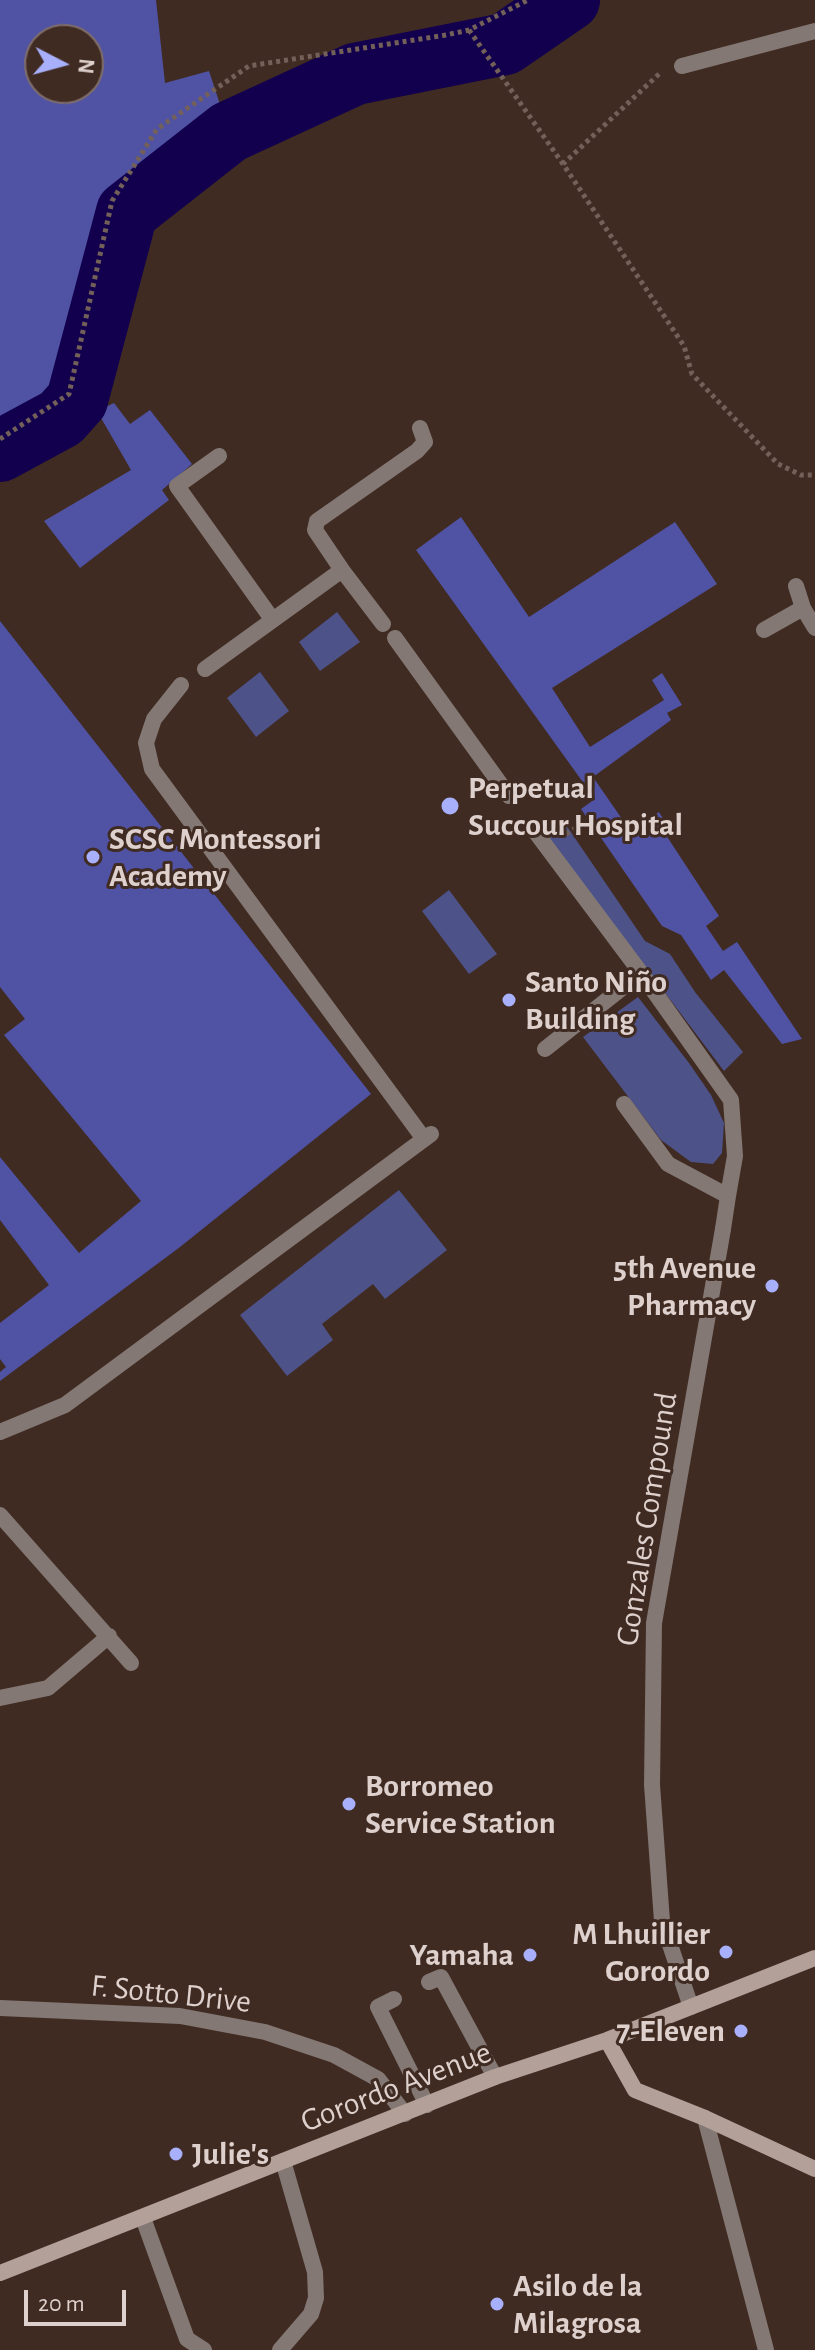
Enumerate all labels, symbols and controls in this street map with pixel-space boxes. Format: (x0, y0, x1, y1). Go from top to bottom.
north arrow (24, 24, 104, 104)
text: N (74, 58, 98, 75)
place label: Perpetual Succour Hospital (468, 769, 683, 844)
marker: Perpetual Succour Hospital (439, 795, 461, 817)
place label: SCSC Montessori Academy (109, 820, 322, 895)
marker: SCSC Montessori Academy (84, 848, 102, 866)
place label: Santo Niño Building (525, 963, 667, 1038)
marker: Santo Niño Building (500, 991, 518, 1009)
place label: 5th Avenue Pharmacy (613, 1249, 756, 1324)
marker: 5th Avenue Pharmacy (763, 1277, 781, 1295)
street label: Gonzales Compound (608, 1389, 686, 1649)
place label: Borromeo Service Station (365, 1767, 556, 1842)
marker: Borromeo Service Station (340, 1795, 358, 1813)
place label: M Lhuillier Gorordo (572, 1915, 710, 1990)
place label: Yamaha (409, 1936, 514, 1974)
marker: M Lhuillier Gorordo (717, 1943, 735, 1961)
marker: Yamaha (521, 1946, 539, 1964)
street label: F. Sotto Drive (89, 1966, 253, 2022)
place label: 7-Eleven (616, 2012, 725, 2050)
marker: 7-Eleven (732, 2022, 750, 2040)
street label: Gorordo Avenue (295, 2033, 497, 2141)
place label: Julie's (192, 2135, 269, 2173)
marker: Julie's (167, 2145, 185, 2163)
place label: Asilo de la Milagrosa (513, 2267, 642, 2342)
scale bar (28, 2274, 130, 2324)
text: 20 m (38, 2292, 85, 2316)
marker: Asilo de la Milagrosa (488, 2295, 506, 2313)

